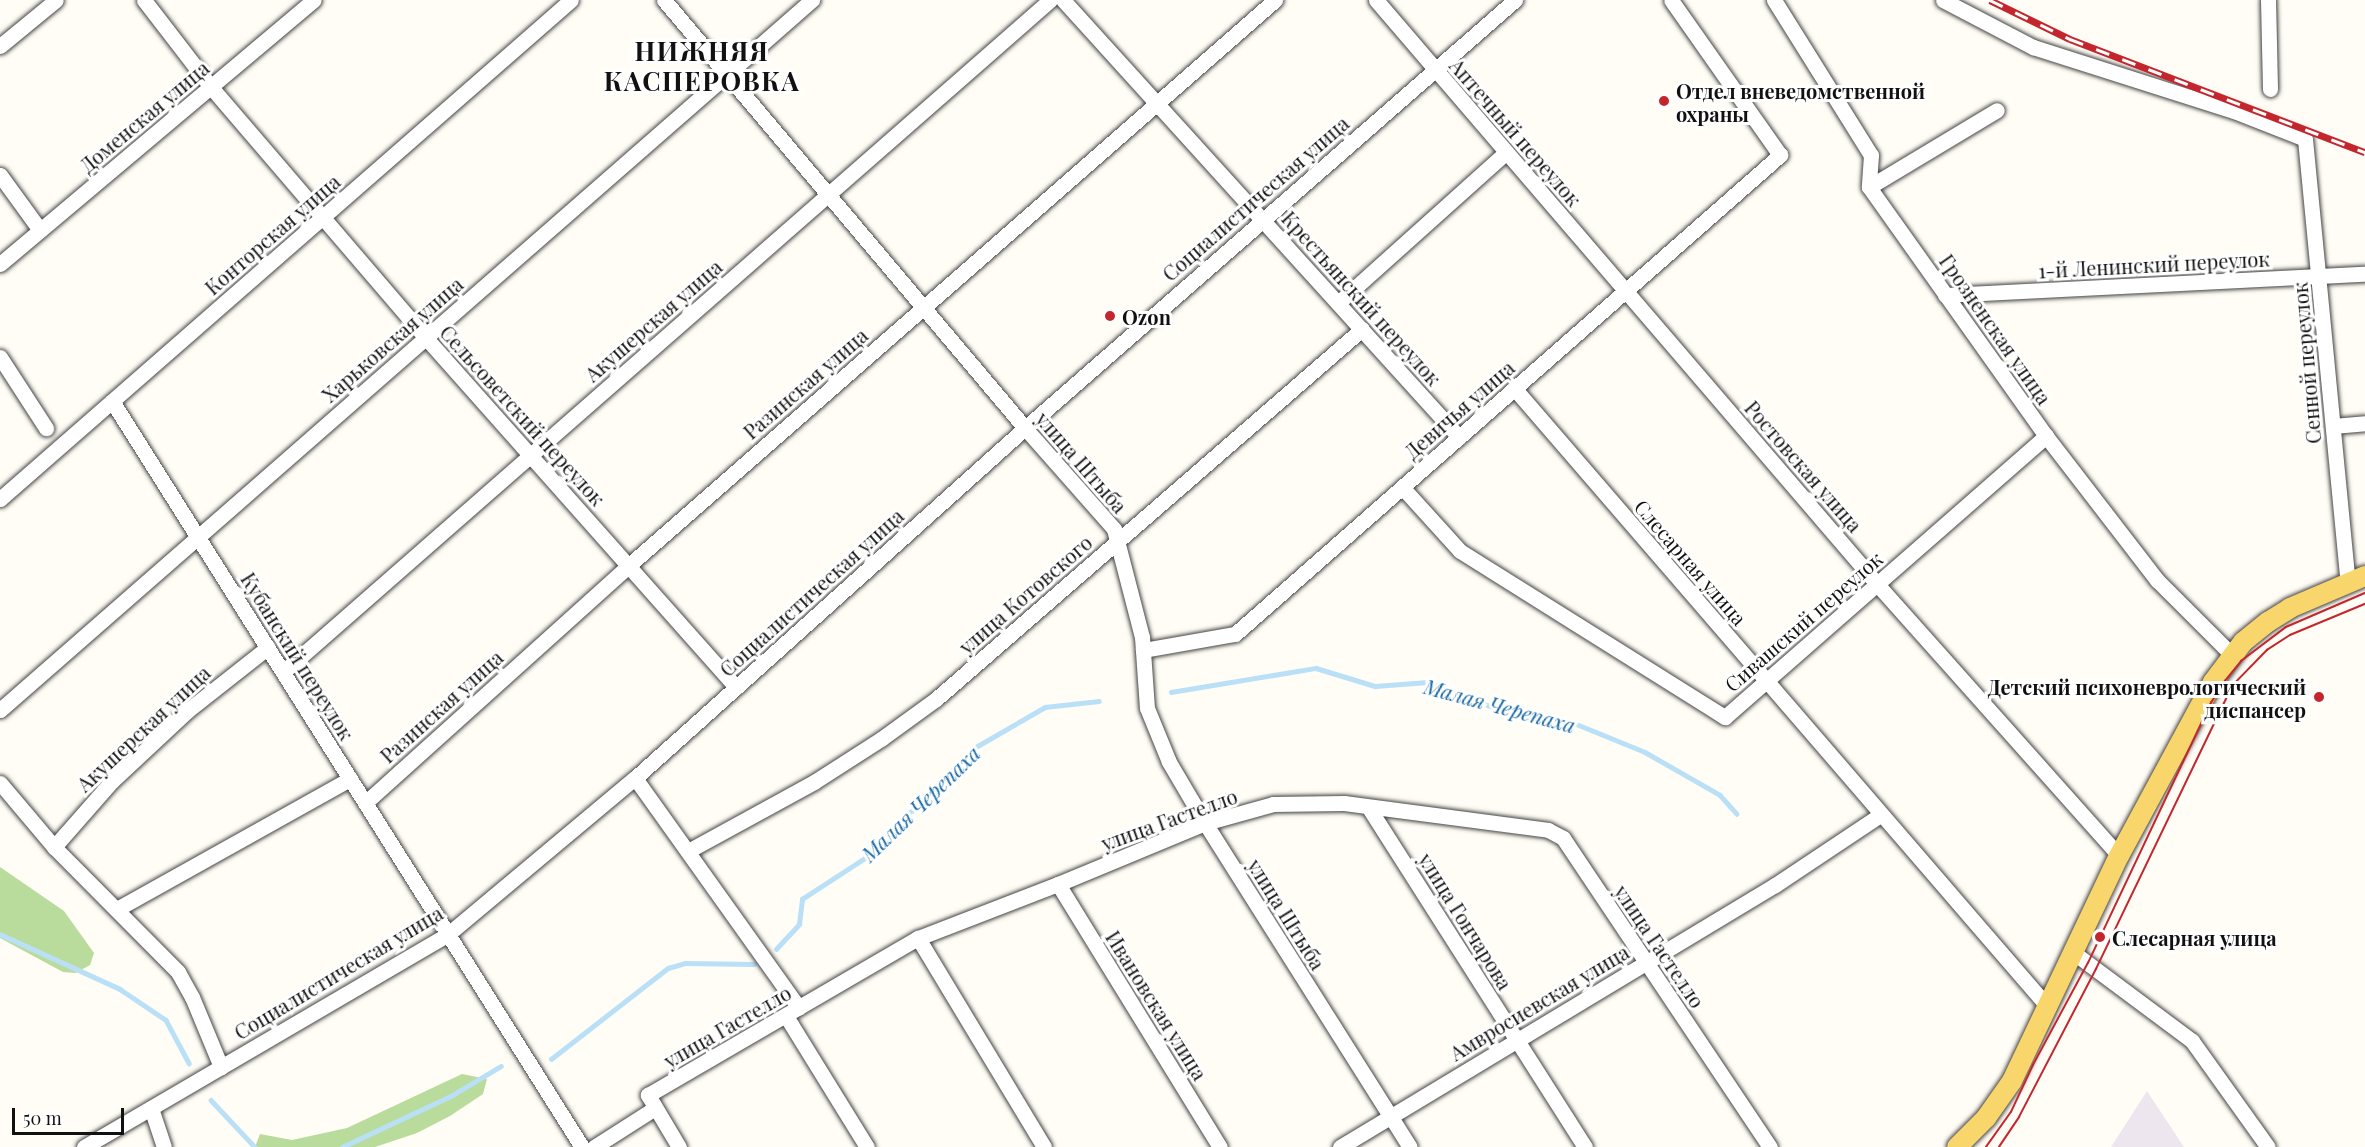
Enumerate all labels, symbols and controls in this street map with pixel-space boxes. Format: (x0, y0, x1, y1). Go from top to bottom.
district label: НИЖНЯЯ КАСПЕРОВКА (604, 35, 800, 96)
street label: Аптечный переулок (1445, 53, 1587, 211)
street label: Доменская улица (75, 55, 213, 177)
place label: Отдел вневедомственной охраны (1676, 78, 1925, 125)
marker: Отдел вневедомственной охраны (1657, 94, 1671, 108)
street label: Социалистическая улица (1157, 111, 1353, 285)
street label: Конторская улица (200, 169, 344, 299)
street label: Крестьянский переулок (1277, 206, 1447, 390)
street label: 1-й Ленинский переулок (2038, 246, 2270, 282)
street label: Грозненская улица (1935, 249, 2057, 409)
street label: Акушерская улица (580, 254, 726, 386)
street label: Харьковская улица (317, 271, 467, 407)
street label: Сенной переулок (2287, 281, 2325, 445)
place label: Ozon (1122, 304, 1171, 328)
marker: Ozon (1103, 309, 1117, 323)
street label: Сельсоветский переулок (436, 320, 610, 510)
street label: Разинская улица (738, 323, 872, 443)
street label: Девичья улица (1399, 355, 1519, 463)
street label: Ростовская улица (1741, 396, 1867, 536)
street label: улица Штыба (1032, 407, 1132, 517)
street label: Слесарная улица (1630, 494, 1752, 630)
street label: Социалистическая улица (714, 503, 908, 681)
street label: улица Котовского (954, 530, 1096, 658)
street label: Сивашский переулок (1719, 546, 1887, 696)
street label: Кубанский переулок (237, 568, 359, 744)
street label: Разинская улица (375, 645, 507, 767)
street label: Акушерская улица (71, 660, 215, 796)
water label: Малая Черепаха (1422, 673, 1578, 737)
place label: Детский психоневрологический диспансер (1988, 674, 2306, 721)
marker: Детский психоневрологический диспансер (2310, 688, 2328, 706)
water label: Малая Черепаха (855, 740, 985, 866)
street label: улица Гастелло (1098, 783, 1240, 855)
street label: улица Гончарова (1414, 848, 1518, 994)
street label: улица Штыба (1243, 854, 1331, 974)
street label: улица Гастелло (1610, 880, 1710, 1012)
street label: Социалистическая улица (229, 900, 447, 1044)
place label: Слесарная улица (2112, 925, 2277, 949)
street label: Ивановская улица (1101, 926, 1213, 1084)
marker: Слесарная улица (2093, 930, 2107, 944)
street label: Амвросиевская улица (1445, 939, 1633, 1065)
street label: улица Гастелло (659, 980, 795, 1072)
scale bar (15, 1096, 128, 1134)
text: 50 m (23, 1106, 62, 1130)

